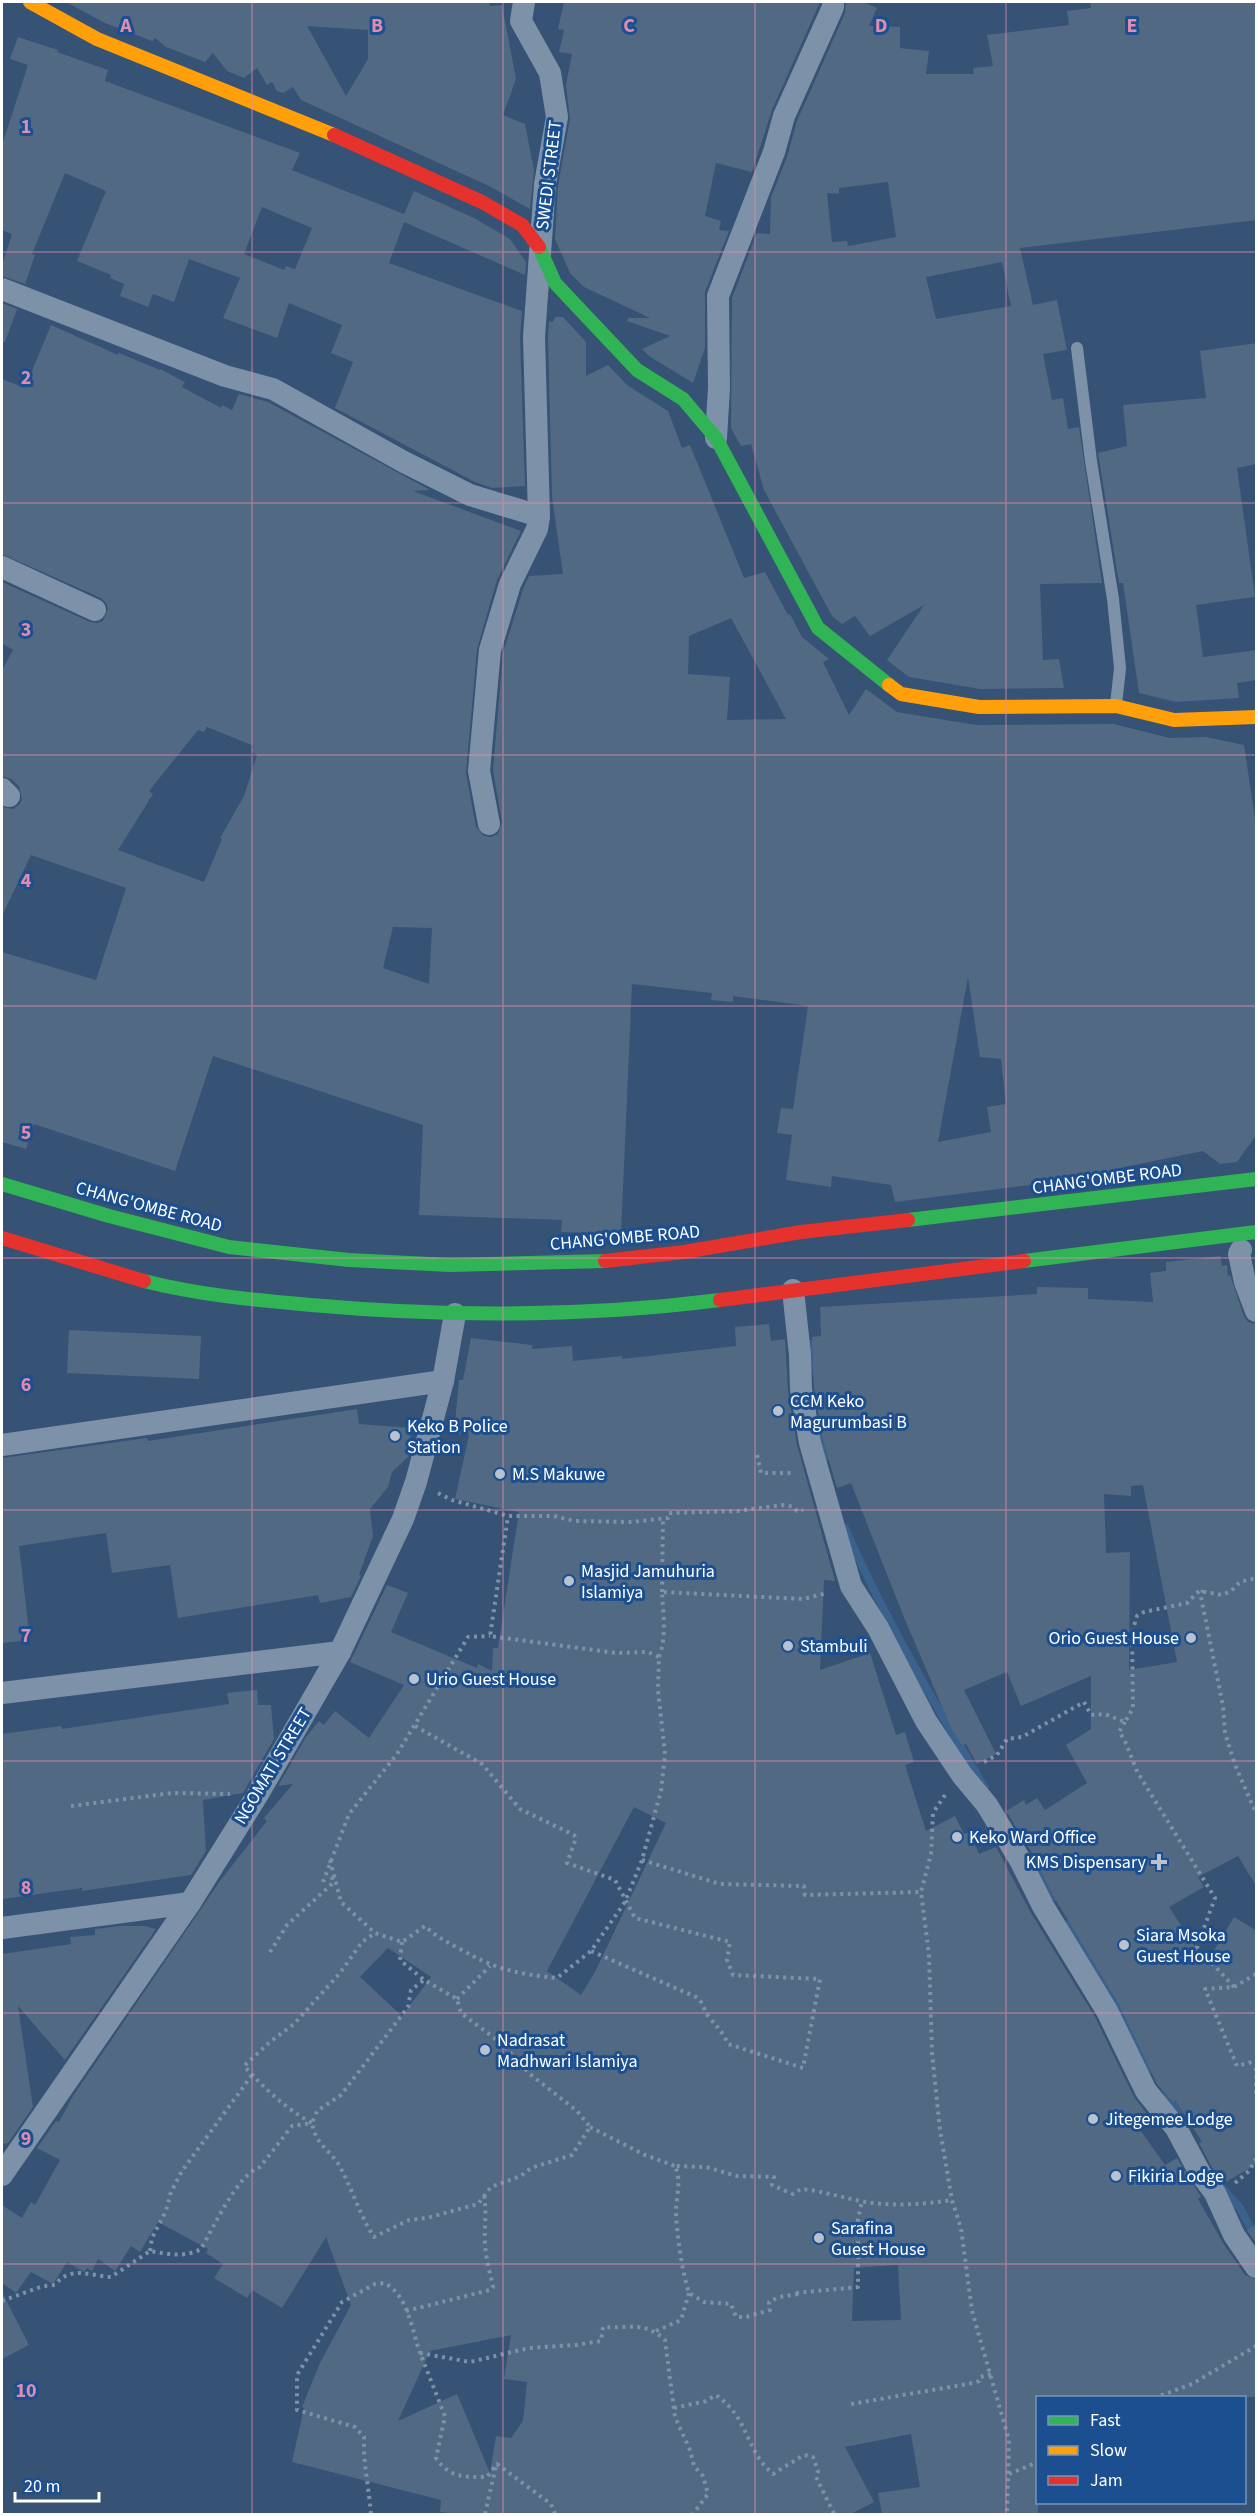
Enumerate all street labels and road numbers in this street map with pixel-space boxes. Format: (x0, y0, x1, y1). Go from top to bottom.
street label: SWEDI STREET (530, 118, 568, 231)
street label: CHANG'OMBE ROAD (1031, 1157, 1183, 1201)
street label: CHANG'OMBE ROAD (73, 1175, 225, 1239)
street label: CHANG'OMBE ROAD (549, 1219, 701, 1257)
street label: NGOMATI STREET (228, 1703, 318, 1829)

